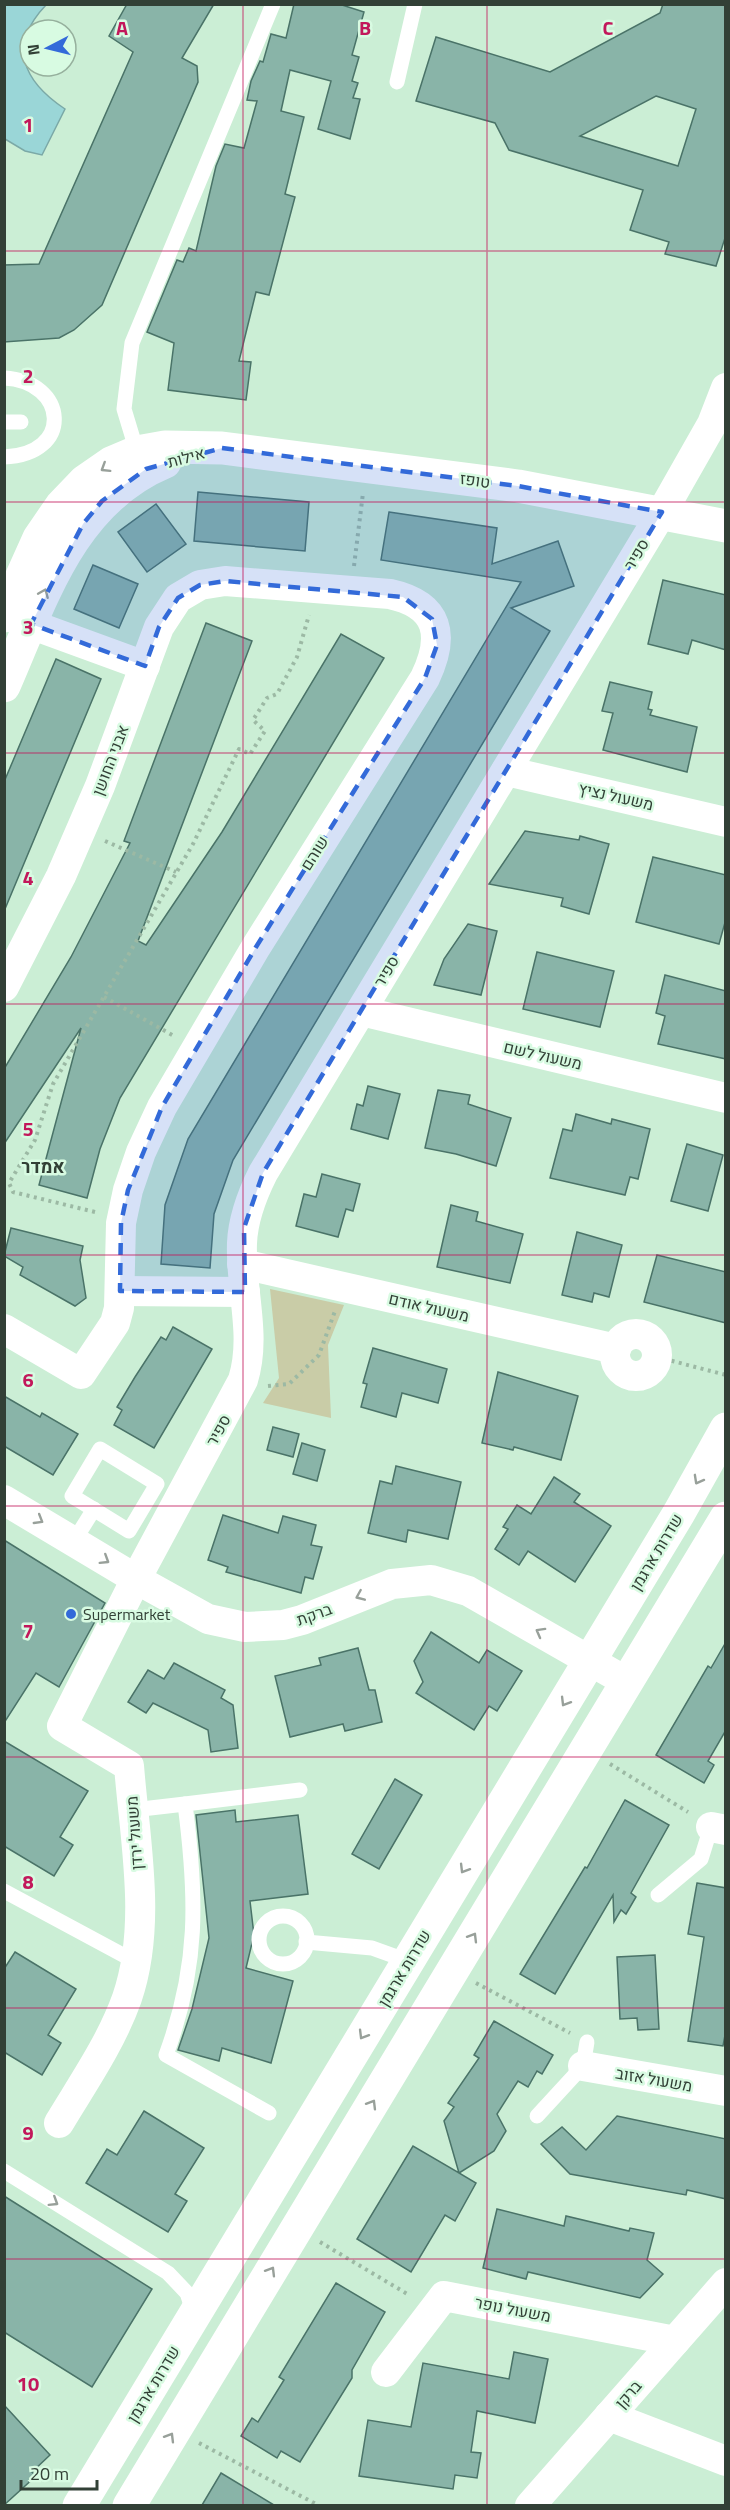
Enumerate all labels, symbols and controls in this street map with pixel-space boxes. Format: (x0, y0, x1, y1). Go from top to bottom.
text: A (116, 12, 128, 43)
text: B (359, 12, 371, 43)
text: C (603, 12, 614, 43)
north arrow (18, 18, 78, 78)
text: N (21, 43, 46, 57)
text: 1 (22, 109, 34, 140)
text: 2 (22, 360, 34, 391)
street label: אילות (165, 440, 207, 474)
one-way arrow (101, 460, 111, 472)
street label: טופז (458, 466, 492, 494)
street label: ספיר (617, 534, 655, 574)
one-way arrow (37, 589, 49, 600)
text: 3 (22, 611, 34, 642)
street label: אבני החושן (86, 721, 134, 799)
street label: משעול נציץ (576, 776, 656, 816)
street label: שוהם (294, 831, 334, 875)
text: 4 (22, 862, 34, 893)
street label: ספיר (367, 951, 405, 991)
street label: משעול לשם (501, 1034, 585, 1076)
text: 5 (22, 1113, 34, 1144)
district label: אמדר (21, 1153, 65, 1180)
street label: משעול אודם (386, 1286, 472, 1328)
text: 6 (22, 1364, 34, 1395)
street label: ספיר (200, 1410, 236, 1450)
one-way arrow (694, 1474, 705, 1485)
street label: שדרות ארגמן (624, 1509, 688, 1595)
one-way arrow (33, 1513, 43, 1525)
one-way arrow (99, 1553, 109, 1565)
one-way arrow (356, 1589, 367, 1601)
street label: ברקת (293, 1596, 336, 1631)
place label: Supermarket (83, 1602, 171, 1626)
marker: Supermarket (64, 1607, 78, 1621)
text: 7 (22, 1615, 34, 1646)
one-way arrow (536, 1628, 546, 1639)
one-way arrow (561, 1696, 573, 1706)
street label: משעול ירדן (119, 1795, 149, 1871)
one-way arrow (460, 1863, 472, 1873)
text: 8 (22, 1866, 34, 1897)
street label: שדרות ארגמן (372, 1925, 436, 2011)
one-way arrow (465, 1933, 477, 1943)
one-way arrow (359, 2029, 371, 2039)
street label: משעול אזוב (614, 2060, 694, 2098)
one-way arrow (364, 2100, 376, 2110)
text: 9 (22, 2117, 34, 2148)
one-way arrow (48, 2194, 58, 2206)
one-way arrow (264, 2267, 275, 2277)
street label: משעול נופר (473, 2290, 553, 2328)
street label: שדרות ארגמן (121, 2341, 185, 2427)
text: 10 (17, 2368, 39, 2399)
street label: ברקן (609, 2374, 648, 2414)
one-way arrow (163, 2433, 174, 2444)
scale bar (21, 2453, 98, 2491)
text: 20 m (30, 2460, 69, 2487)

